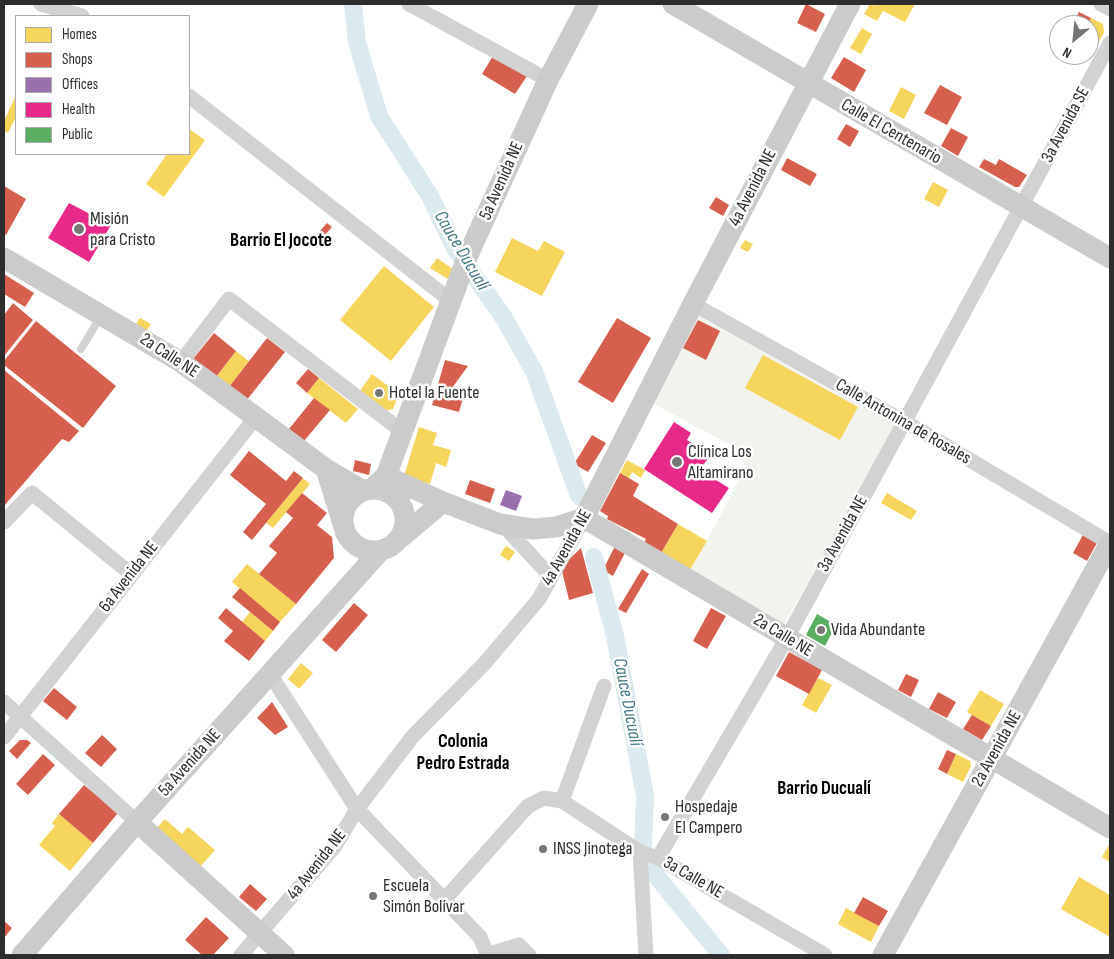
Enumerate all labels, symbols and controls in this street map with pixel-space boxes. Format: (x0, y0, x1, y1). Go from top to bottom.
legend (15, 15, 190, 155)
north arrow (1049, 15, 1099, 65)
text: Homes (62, 25, 97, 44)
text: N (1060, 44, 1074, 62)
text: Shops (62, 50, 93, 69)
text: Offices (62, 75, 98, 94)
street label: 3a Avenida SE (1037, 84, 1095, 166)
street label: Calle El Centenario (837, 94, 945, 170)
text: Health (62, 100, 95, 119)
text: Public (62, 125, 93, 144)
street label: 5a Avenida NE (475, 138, 529, 224)
street label: 4a Avenida NE (724, 146, 782, 230)
water label: Cauce Ducualí (428, 207, 494, 295)
place label: Misión para Cristo (90, 208, 155, 250)
marker: Misión para Cristo (72, 222, 86, 236)
district label: Barrio El Jocote (230, 230, 332, 252)
street label: 2a Calle NE (135, 329, 203, 383)
street label: Calle Antonina de Rosales (831, 374, 975, 470)
place label: Hotel la Fuente (389, 382, 480, 404)
marker: Hotel la Fuente (373, 387, 385, 399)
place label: Clínica Los Altamirano (688, 441, 754, 484)
marker: Clínica Los Altamirano (670, 455, 684, 469)
street label: 3a Avenida NE (813, 492, 873, 576)
street label: 4a Avenida NE (537, 506, 597, 590)
street label: 6a Avenida NE (95, 537, 163, 617)
street label: 2a Calle NE (749, 610, 817, 662)
place label: Vida Abundante (831, 619, 925, 641)
marker: Vida Abundante (815, 624, 827, 636)
water label: Cauce Ducualí (607, 656, 647, 748)
street label: 2a Avenida NE (967, 707, 1027, 791)
street label: 5a Avenida NE (154, 725, 226, 801)
district label: Colonia Pedro Estrada (416, 731, 510, 775)
district label: Barrio Ducualí (777, 778, 871, 800)
place label: Hospedaje El Campero (675, 796, 743, 839)
marker: Hospedaje El Campero (659, 811, 671, 823)
street label: 4a Avenida NE (283, 825, 351, 905)
place label: INSS Jinotega (553, 838, 632, 860)
marker: INSS Jinotega (537, 843, 549, 855)
street label: 3a Calle NE (659, 852, 727, 904)
place label: Escuela Simón Bolívar (383, 875, 465, 918)
marker: Escuela Simón Bolívar (367, 890, 379, 902)

